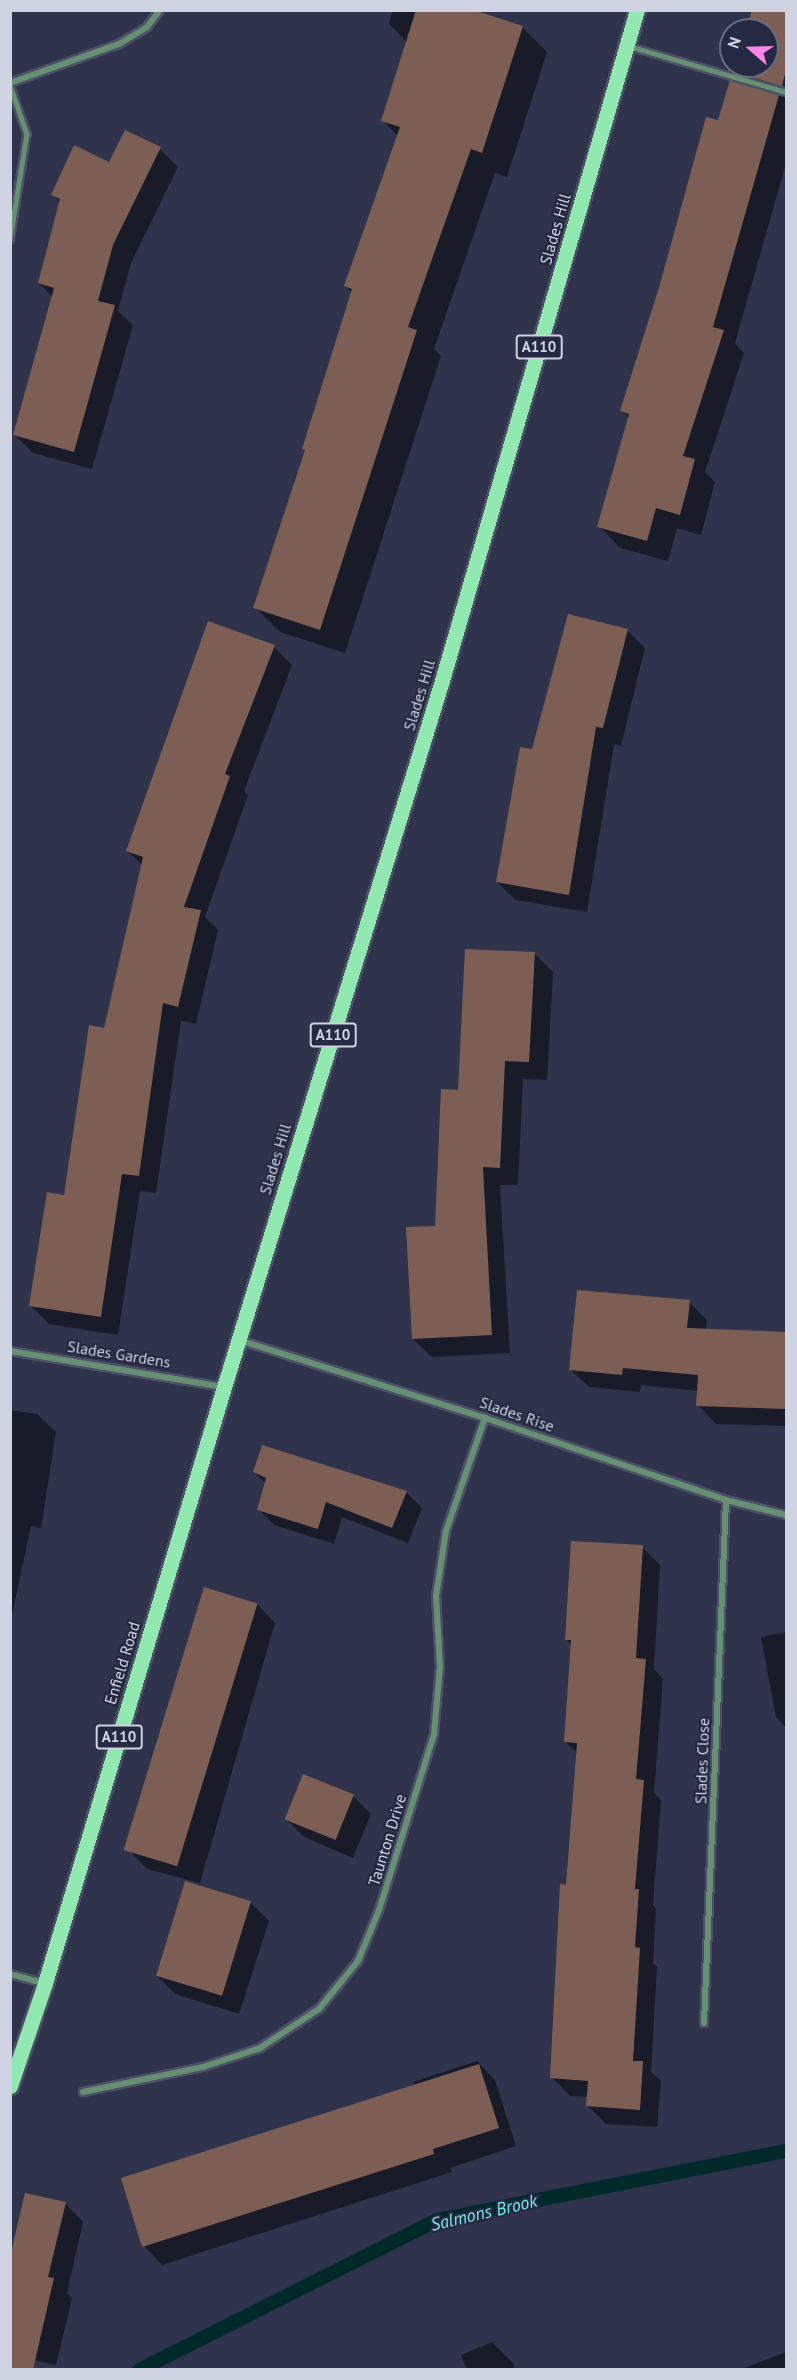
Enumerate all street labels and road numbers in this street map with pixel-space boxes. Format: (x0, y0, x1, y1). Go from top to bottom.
street label: Slades Hill (536, 191, 574, 267)
road number: A110 (515, 335, 563, 359)
street label: Slades Hill (399, 657, 439, 733)
road number: A110 (309, 1023, 357, 1047)
street label: Slades Hill (255, 1121, 295, 1197)
street label: Slades Gardens (66, 1336, 172, 1372)
street label: Slades Rise (477, 1392, 557, 1436)
street label: Enfield Road (100, 1619, 144, 1707)
street label: Slades Close (691, 1718, 713, 1804)
road number: A110 (95, 1725, 143, 1749)
street label: Taunton Drive (364, 1792, 410, 1888)

